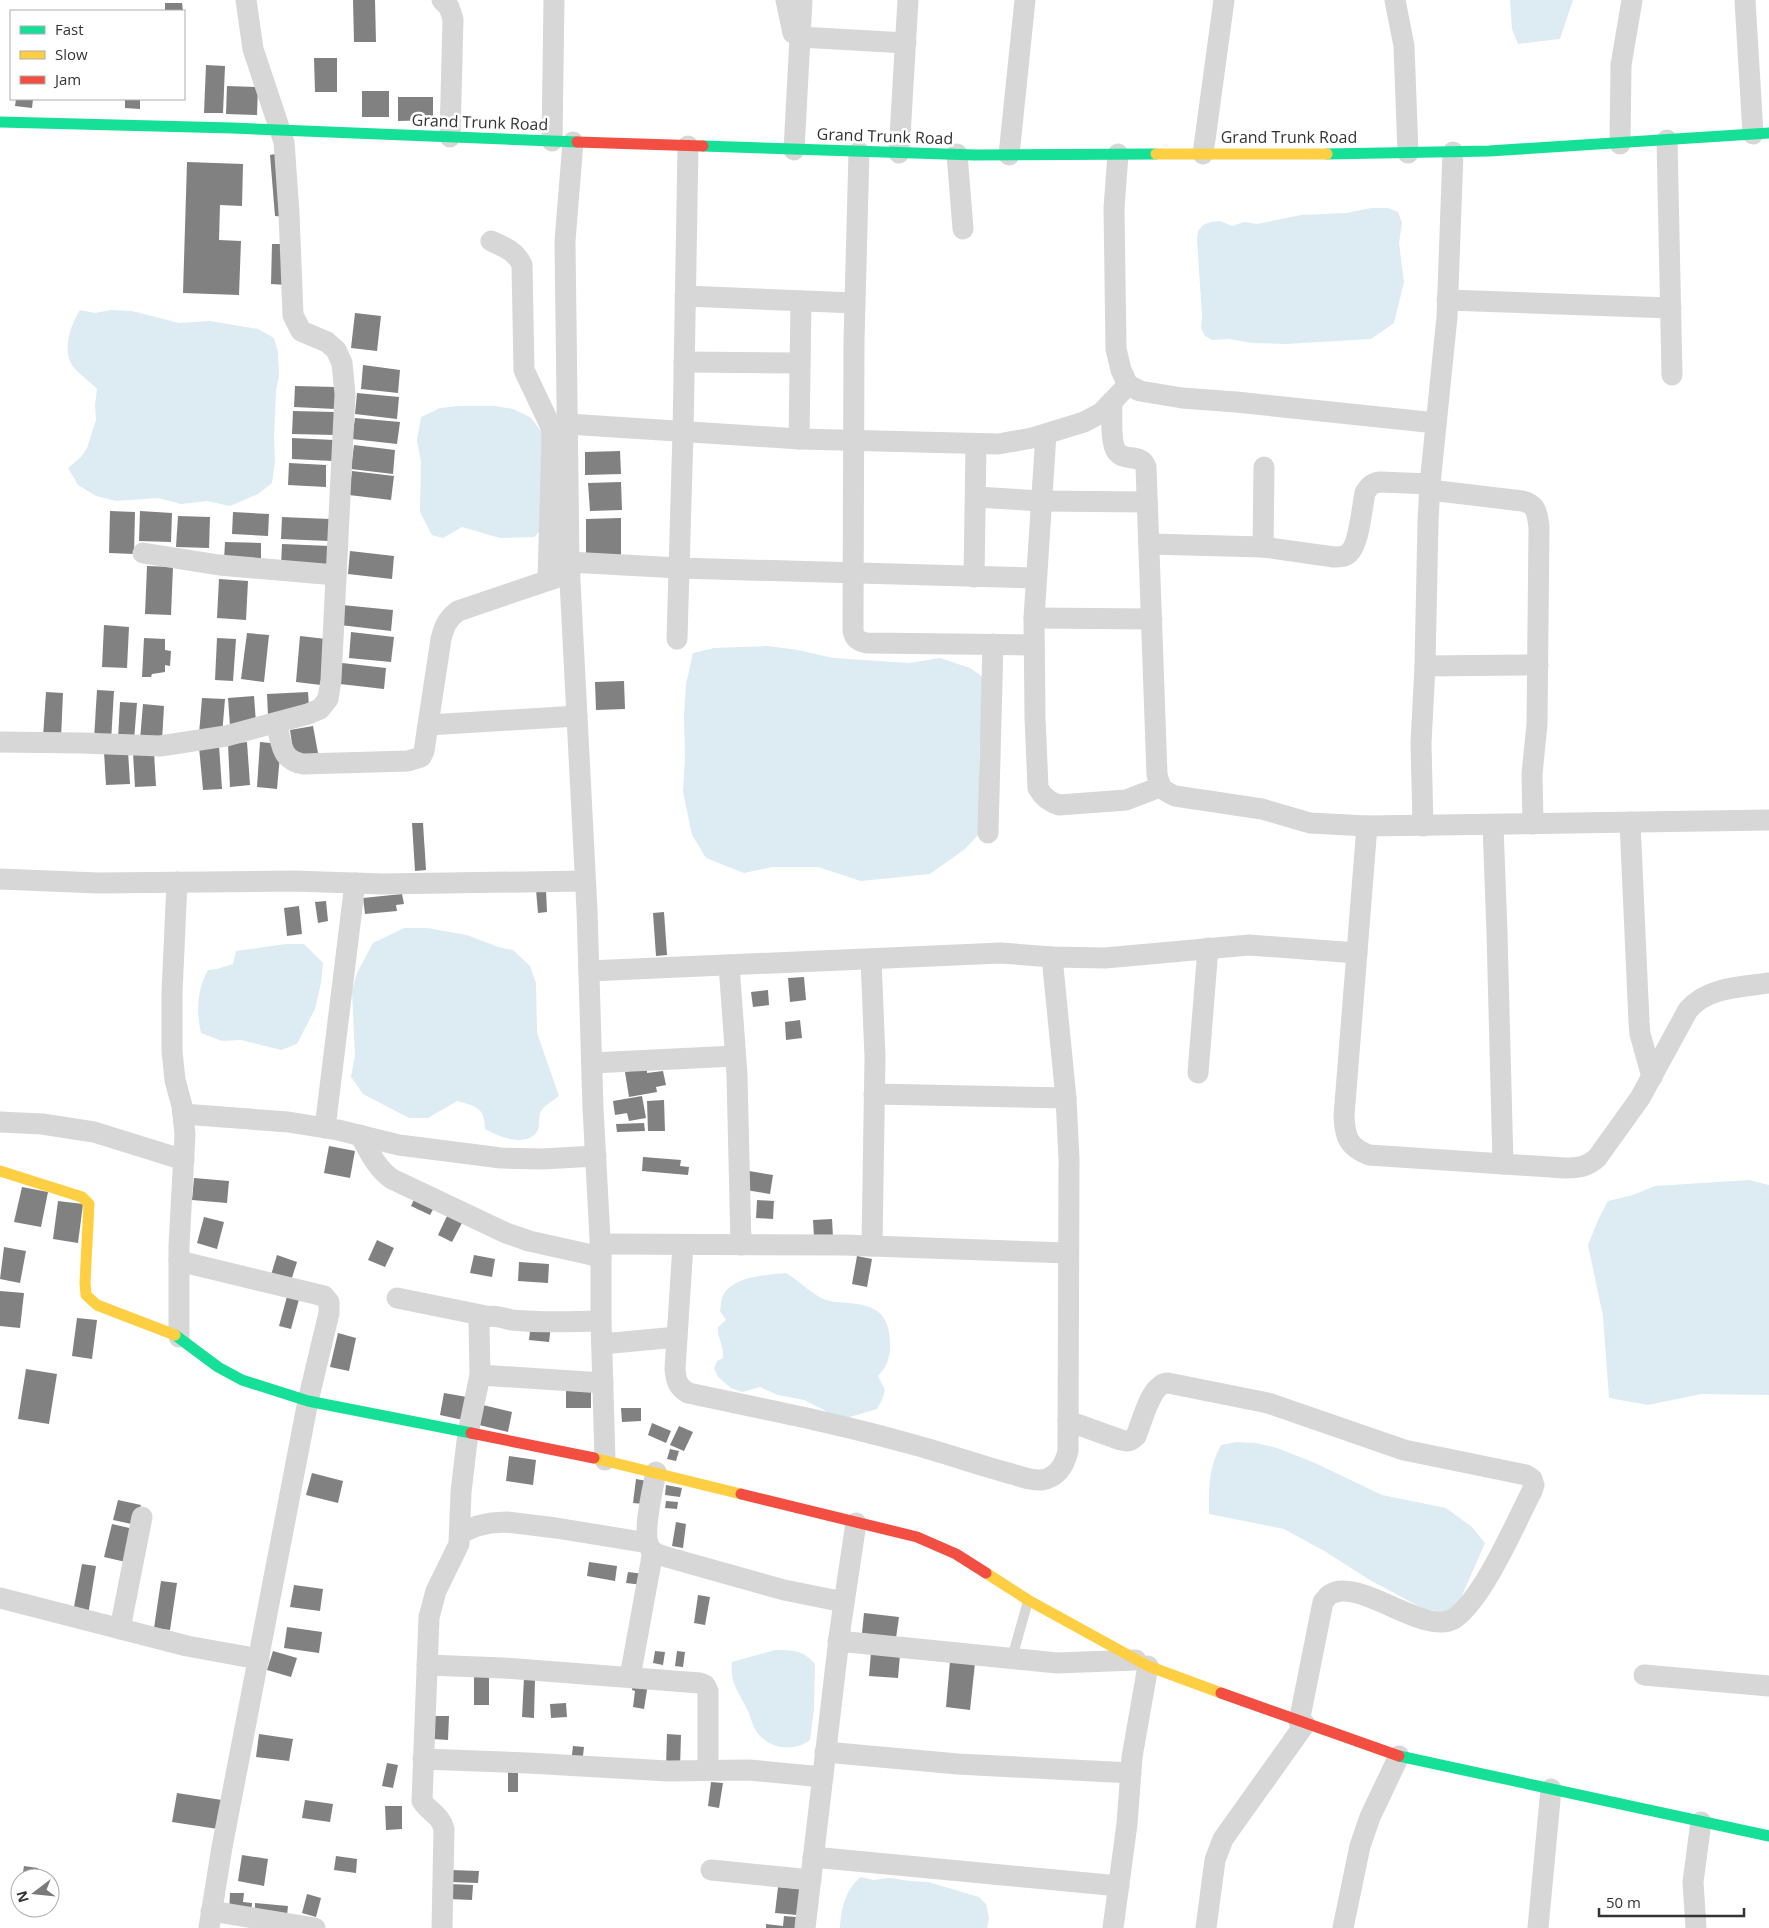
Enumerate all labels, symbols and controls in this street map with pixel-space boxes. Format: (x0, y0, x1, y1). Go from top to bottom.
legend (10, 10, 185, 100)
text: Fast (55, 19, 84, 39)
text: Slow (55, 44, 88, 64)
text: Jam (53, 69, 81, 89)
street label: Grand Trunk Road (411, 109, 549, 135)
street label: Grand Trunk Road (816, 123, 954, 149)
street label: Grand Trunk Road (1221, 126, 1357, 148)
north arrow (10, 1868, 60, 1918)
scale bar (1599, 1886, 1744, 1918)
text: N (11, 1889, 33, 1905)
text: 50 m (1606, 1892, 1641, 1912)

